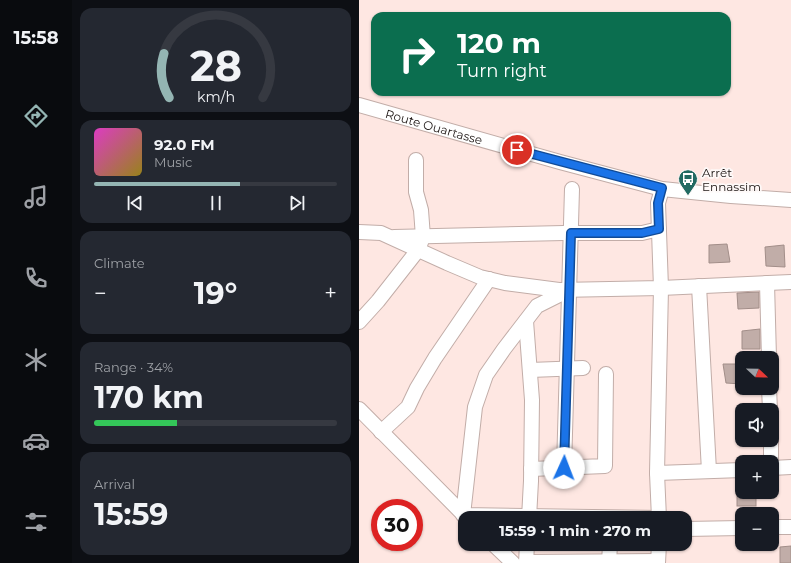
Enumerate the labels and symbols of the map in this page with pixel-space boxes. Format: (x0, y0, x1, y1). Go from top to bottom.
street label: Route Ouartasse (384, 105, 484, 147)
pin (500, 133, 534, 167)
place label: Arrêt Ennassim (702, 165, 761, 194)
bus stop icon: Arrêt Ennassim (677, 168, 699, 196)
north arrow (735, 351, 779, 395)
position arrow (543, 447, 585, 489)
speed limit sign: 30 (371, 499, 423, 551)

